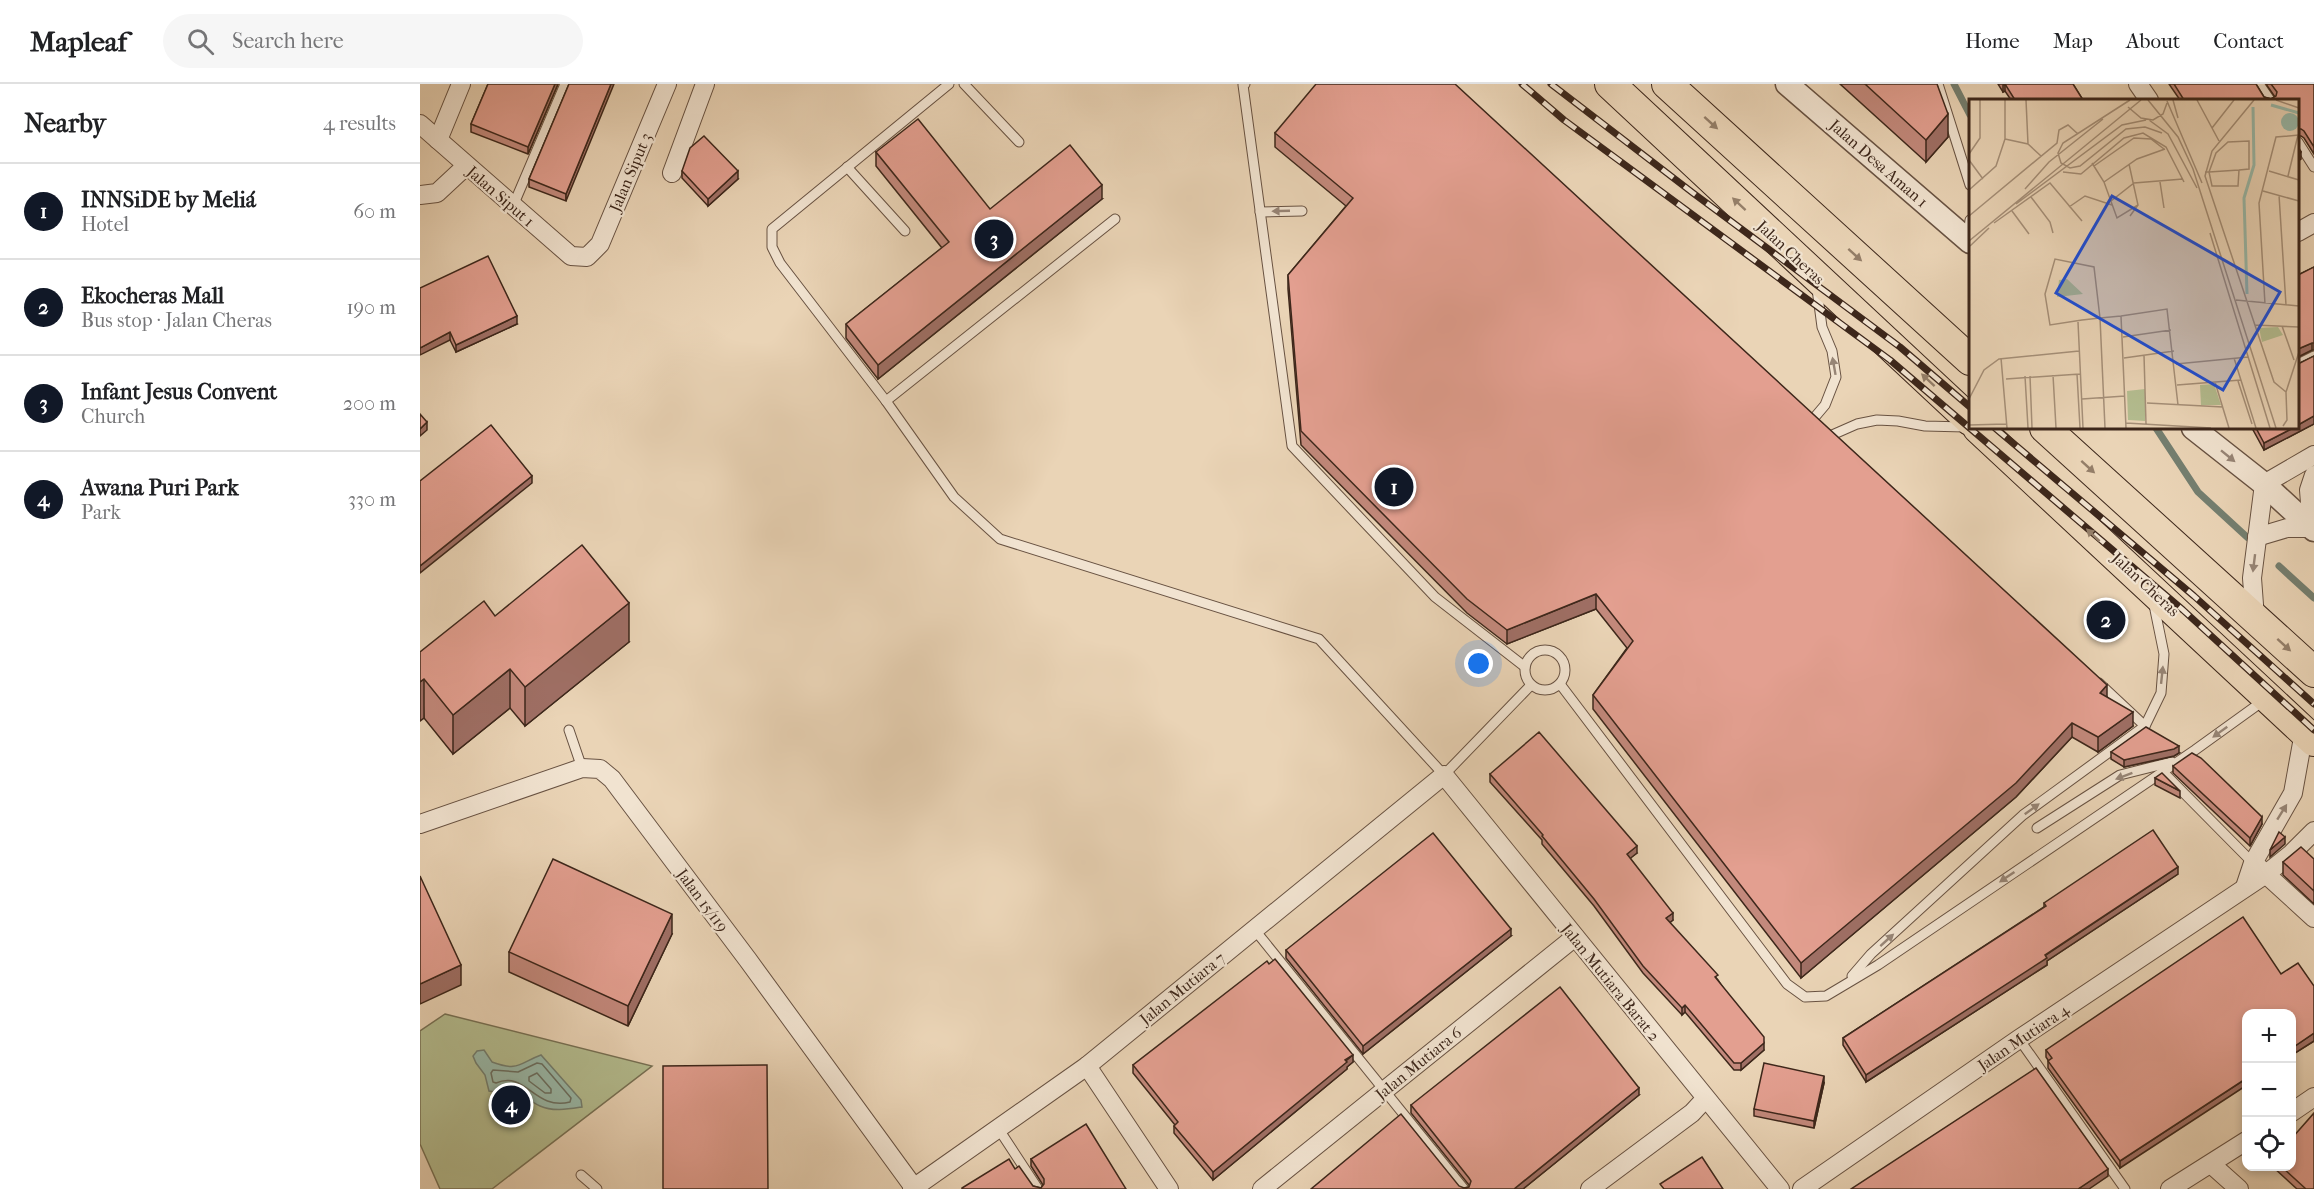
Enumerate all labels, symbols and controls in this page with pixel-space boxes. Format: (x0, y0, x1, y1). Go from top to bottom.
search box (163, 14, 583, 68)
text: Mapleaf (30, 25, 127, 58)
icon: search (184, 25, 217, 58)
text: Search here (232, 28, 344, 54)
text: Home (1965, 29, 2020, 53)
text: Map (2053, 29, 2093, 53)
text: About (2126, 29, 2180, 53)
text: Contact (2213, 29, 2284, 53)
inset map (1969, 99, 2299, 429)
text: Nearby (24, 108, 106, 139)
text: 4 results (323, 112, 396, 135)
street label: Jalan Desa Aman 1 (1824, 114, 1932, 211)
one-way arrow (1703, 116, 1718, 129)
street label: Jalan Siput 3 (605, 130, 656, 216)
street label: Jalan Siput 1 (462, 161, 538, 231)
text: INNSiDE by Meliá (81, 187, 256, 213)
one-way arrow (1732, 197, 1747, 211)
text: 1 (40, 200, 47, 223)
text: 60 m (353, 200, 396, 223)
one-way arrow (1272, 207, 1291, 216)
text: Hotel (81, 213, 129, 236)
street label: Jalan Cheras (1752, 215, 1828, 288)
pin: 3 (974, 216, 1014, 262)
one-way arrow (1848, 247, 1862, 261)
text: Ekocheras Mall (81, 283, 224, 309)
text: 2 (38, 296, 49, 319)
text: 190 m (346, 296, 396, 319)
text: Bus stop · Jalan Cheras (81, 309, 272, 332)
one-way arrow (1829, 357, 1838, 376)
one-way arrow (1921, 374, 1935, 388)
text: Infant Jesus Convent (81, 379, 277, 405)
text: 3 (39, 392, 48, 415)
text: 200 m (343, 392, 396, 415)
text: Church (81, 405, 145, 428)
one-way arrow (2220, 449, 2236, 462)
one-way arrow (2081, 460, 2096, 474)
pin: 1 (1374, 464, 1414, 510)
text: Awana Puri Park (81, 475, 238, 501)
text: 4 (38, 488, 49, 511)
text: 330 m (348, 488, 396, 511)
text: Park (81, 501, 121, 524)
one-way arrow (2086, 529, 2101, 542)
street label: Jalan Cheras (2107, 547, 2183, 620)
one-way arrow (2249, 553, 2259, 572)
pin: 2 (2086, 598, 2126, 642)
one-way arrow (2277, 638, 2292, 652)
your location (1464, 649, 1493, 678)
one-way arrow (2157, 666, 2167, 685)
one-way arrow (2213, 726, 2229, 738)
one-way arrow (2114, 771, 2132, 781)
one-way arrow (2023, 803, 2039, 815)
one-way arrow (2276, 804, 2287, 820)
street label: Jalan 15/119 (672, 863, 732, 936)
one-way arrow (1999, 872, 2015, 883)
street label: Jalan Mutiara Barat 2 (1556, 918, 1664, 1045)
one-way arrow (1880, 933, 1894, 947)
street label: Jalan Mutiara 7 (1134, 948, 1229, 1030)
street label: Jalan Mutiara 4 (1972, 1000, 2073, 1076)
map controls (2242, 1009, 2296, 1171)
button: + (2242, 1009, 2296, 1063)
street label: Jalan Mutiara 6 (1370, 1023, 1465, 1105)
button: − (2242, 1063, 2296, 1117)
pin: 4 (492, 1082, 530, 1128)
button: locate (2242, 1117, 2296, 1171)

